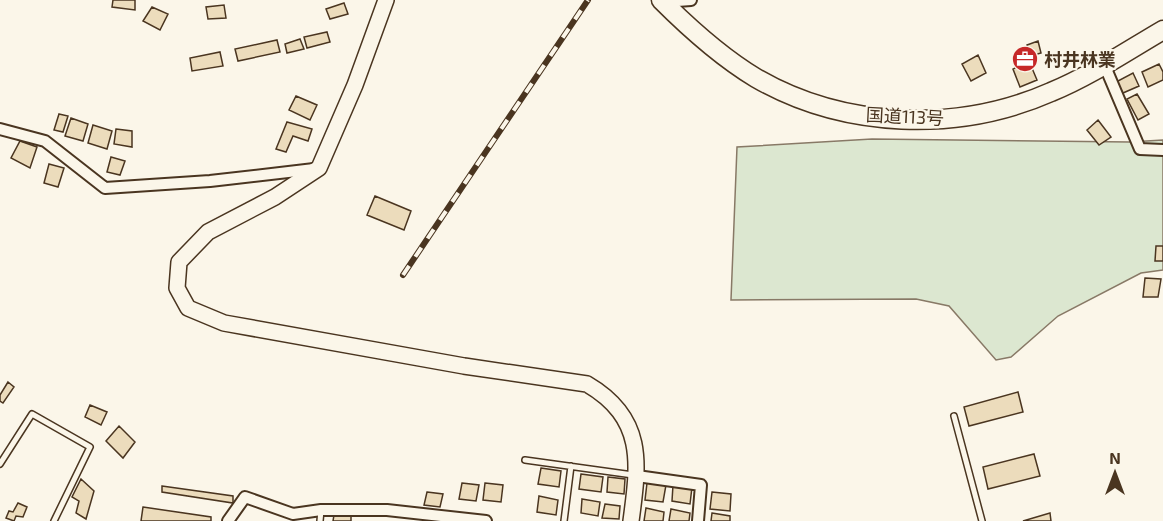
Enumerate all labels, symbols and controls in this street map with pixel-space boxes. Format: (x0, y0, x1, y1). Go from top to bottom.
office icon: 村井林業 (1010, 44, 1040, 74)
place label: 村井林業 (1044, 48, 1116, 70)
street label: 国道113号 (865, 103, 945, 129)
north arrow (1085, 443, 1145, 503)
text: N (1109, 448, 1121, 467)

